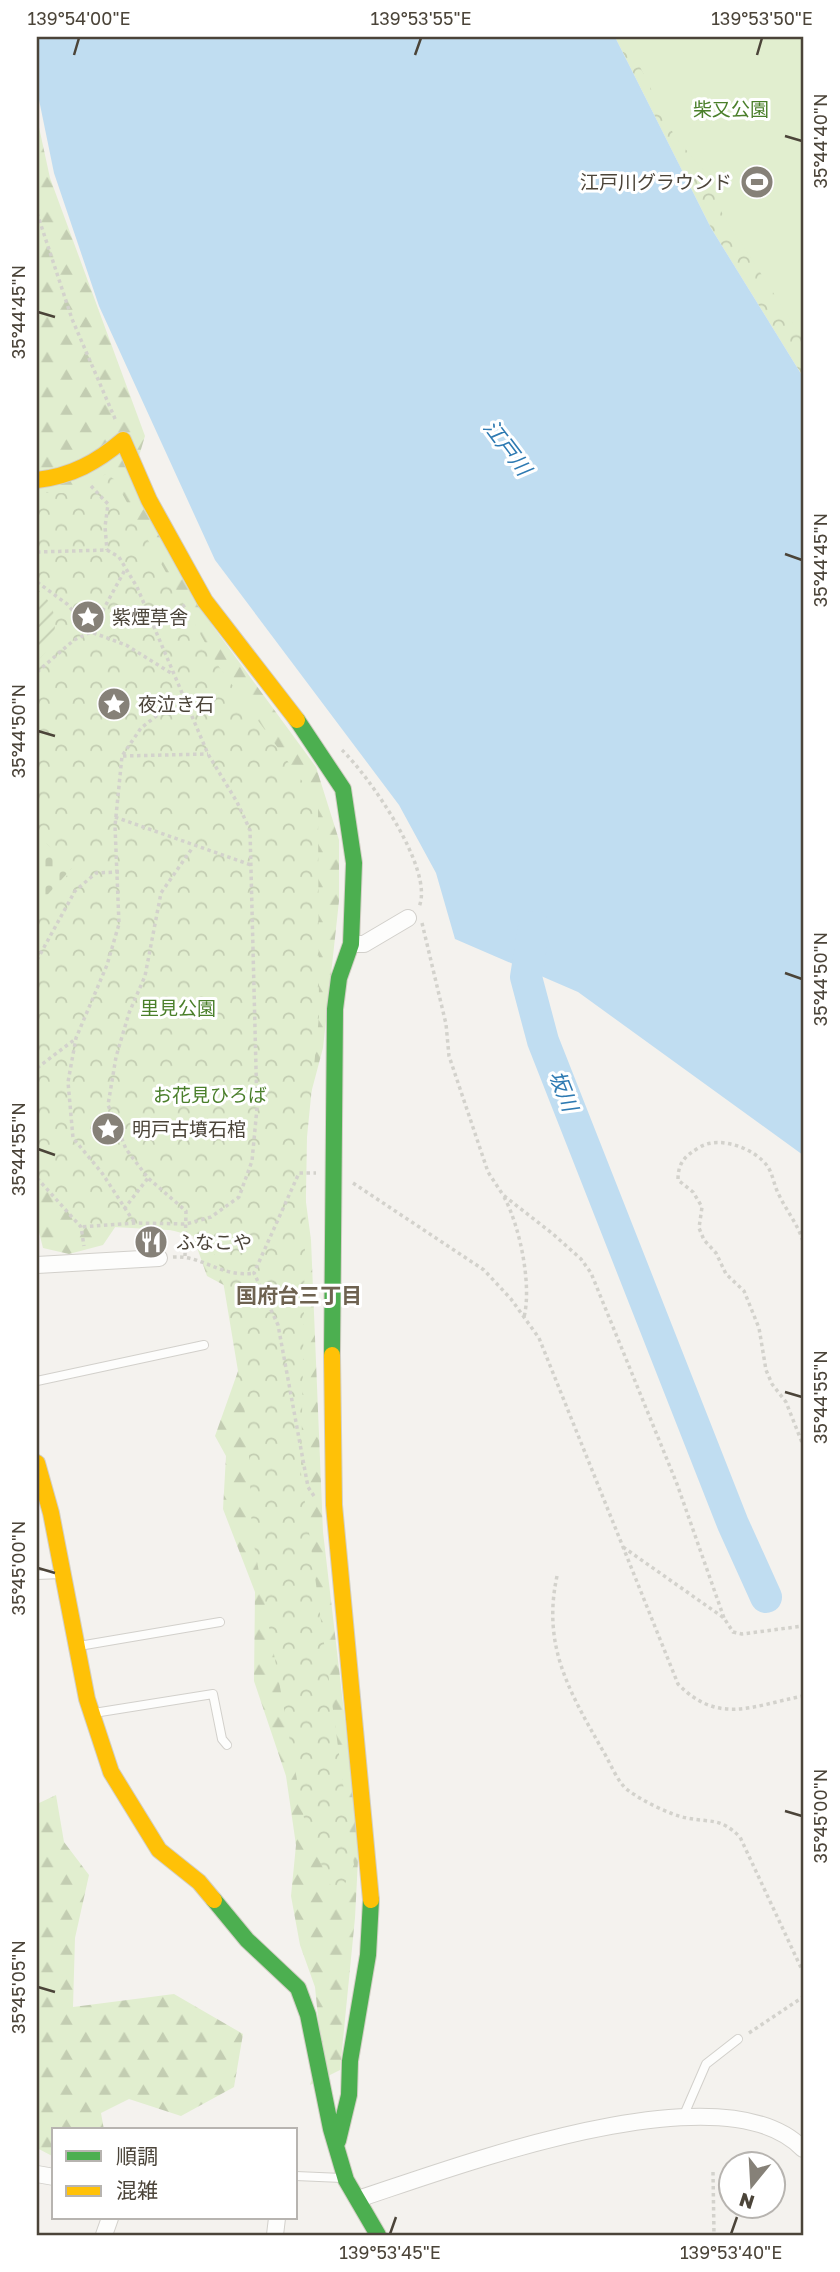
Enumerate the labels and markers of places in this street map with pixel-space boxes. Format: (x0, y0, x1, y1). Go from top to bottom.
sports icon: 江戸川グラウンド (738, 163, 776, 201)
place label: 江戸川グラウンド (580, 170, 732, 193)
place icon: 紫煙草舎 (69, 598, 107, 636)
place label: 紫煙草舎 (112, 605, 188, 628)
place icon: 夜泣き石 (95, 685, 133, 723)
place label: 夜泣き石 (138, 692, 214, 715)
place icon: 明戸古墳石棺 (89, 1110, 127, 1148)
place label: 明戸古墳石棺 (132, 1117, 246, 1140)
restaurant icon: ふなこや (132, 1223, 170, 1261)
place label: ふなこや (176, 1230, 252, 1253)

